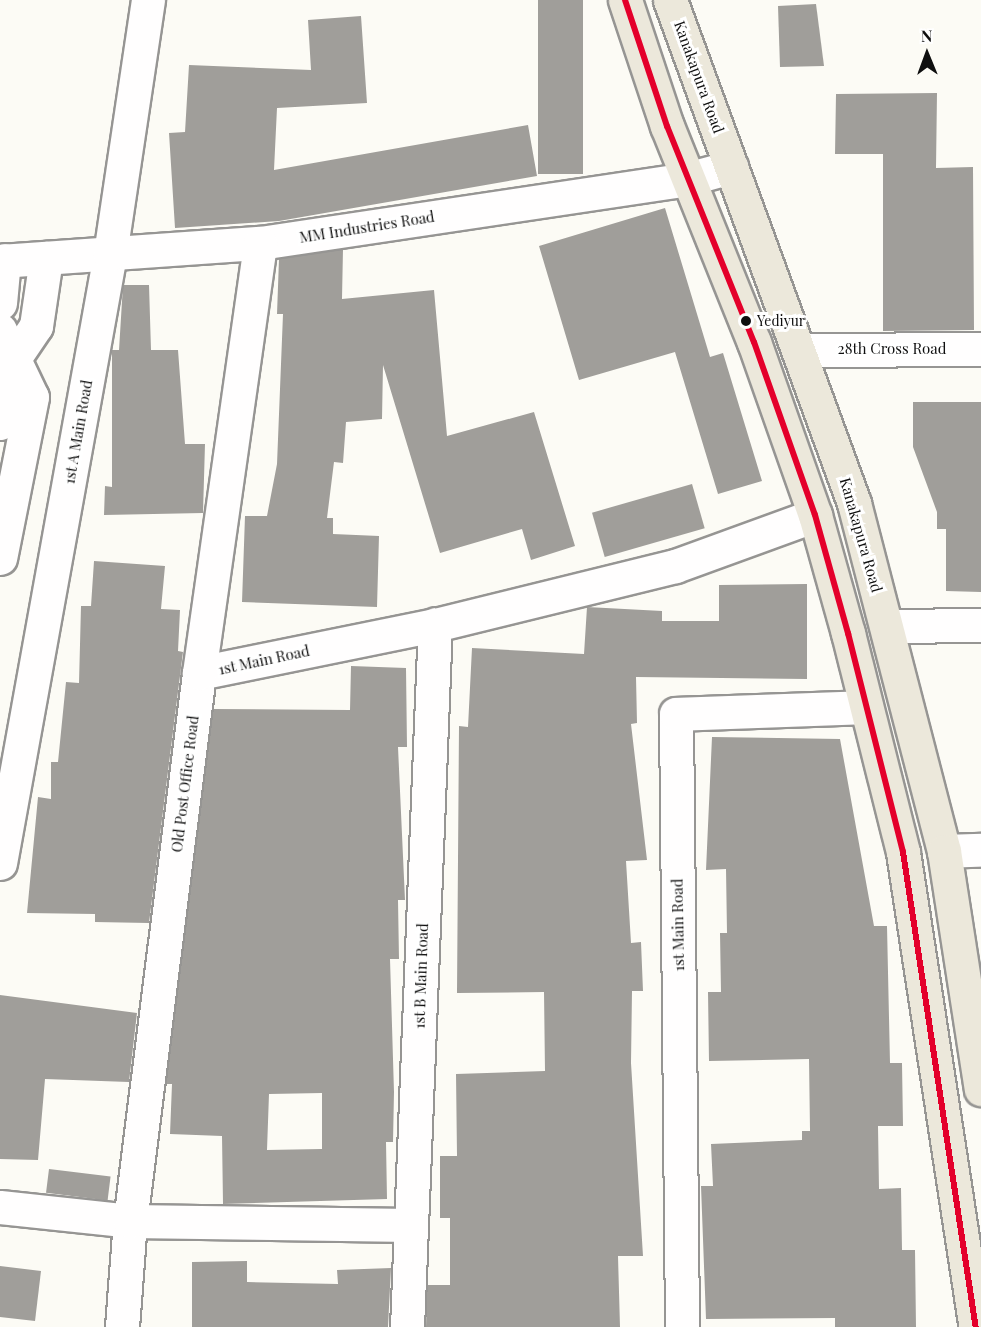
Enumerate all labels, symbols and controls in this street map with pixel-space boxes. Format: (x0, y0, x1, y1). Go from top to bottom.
street label: Kanakapura Road (670, 18, 728, 136)
north arrow (897, 24, 957, 84)
text: N (921, 25, 933, 46)
street label: MM Industries Road (298, 207, 436, 247)
place label: Yediyur (757, 313, 805, 329)
marker: Yediyur (740, 315, 752, 327)
street label: 28th Cross Road (837, 340, 947, 358)
street label: 1st A Main Road (60, 378, 96, 486)
street label: Kanakapura Road (836, 475, 886, 595)
street label: 1st Main Road (217, 642, 311, 678)
street label: Old Post Office Road (168, 714, 202, 854)
street label: 1st Main Road (668, 878, 688, 972)
street label: 1st B Main Road (410, 923, 432, 1029)

